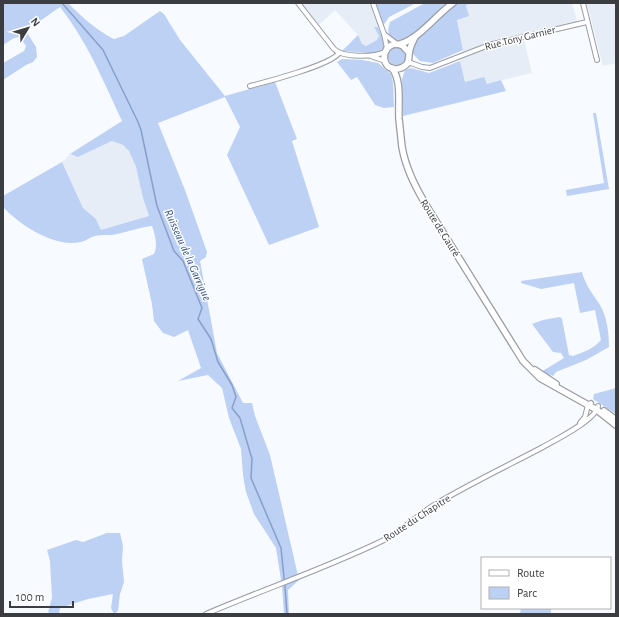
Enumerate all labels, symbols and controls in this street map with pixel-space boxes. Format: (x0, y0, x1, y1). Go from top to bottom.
north arrow (8, 8, 48, 48)
text: N (29, 16, 42, 29)
street label: Rue Tony Garnier (484, 24, 557, 52)
street label: Route de Gauré (418, 197, 462, 259)
water label: Ruisseau de la Garrigue (162, 208, 214, 303)
street label: Route du Chapitre (382, 492, 452, 544)
legend (481, 557, 611, 609)
text: Route (517, 567, 544, 579)
scale bar (10, 583, 73, 609)
text: Parc (517, 587, 537, 599)
text: 100 m (16, 591, 44, 603)

